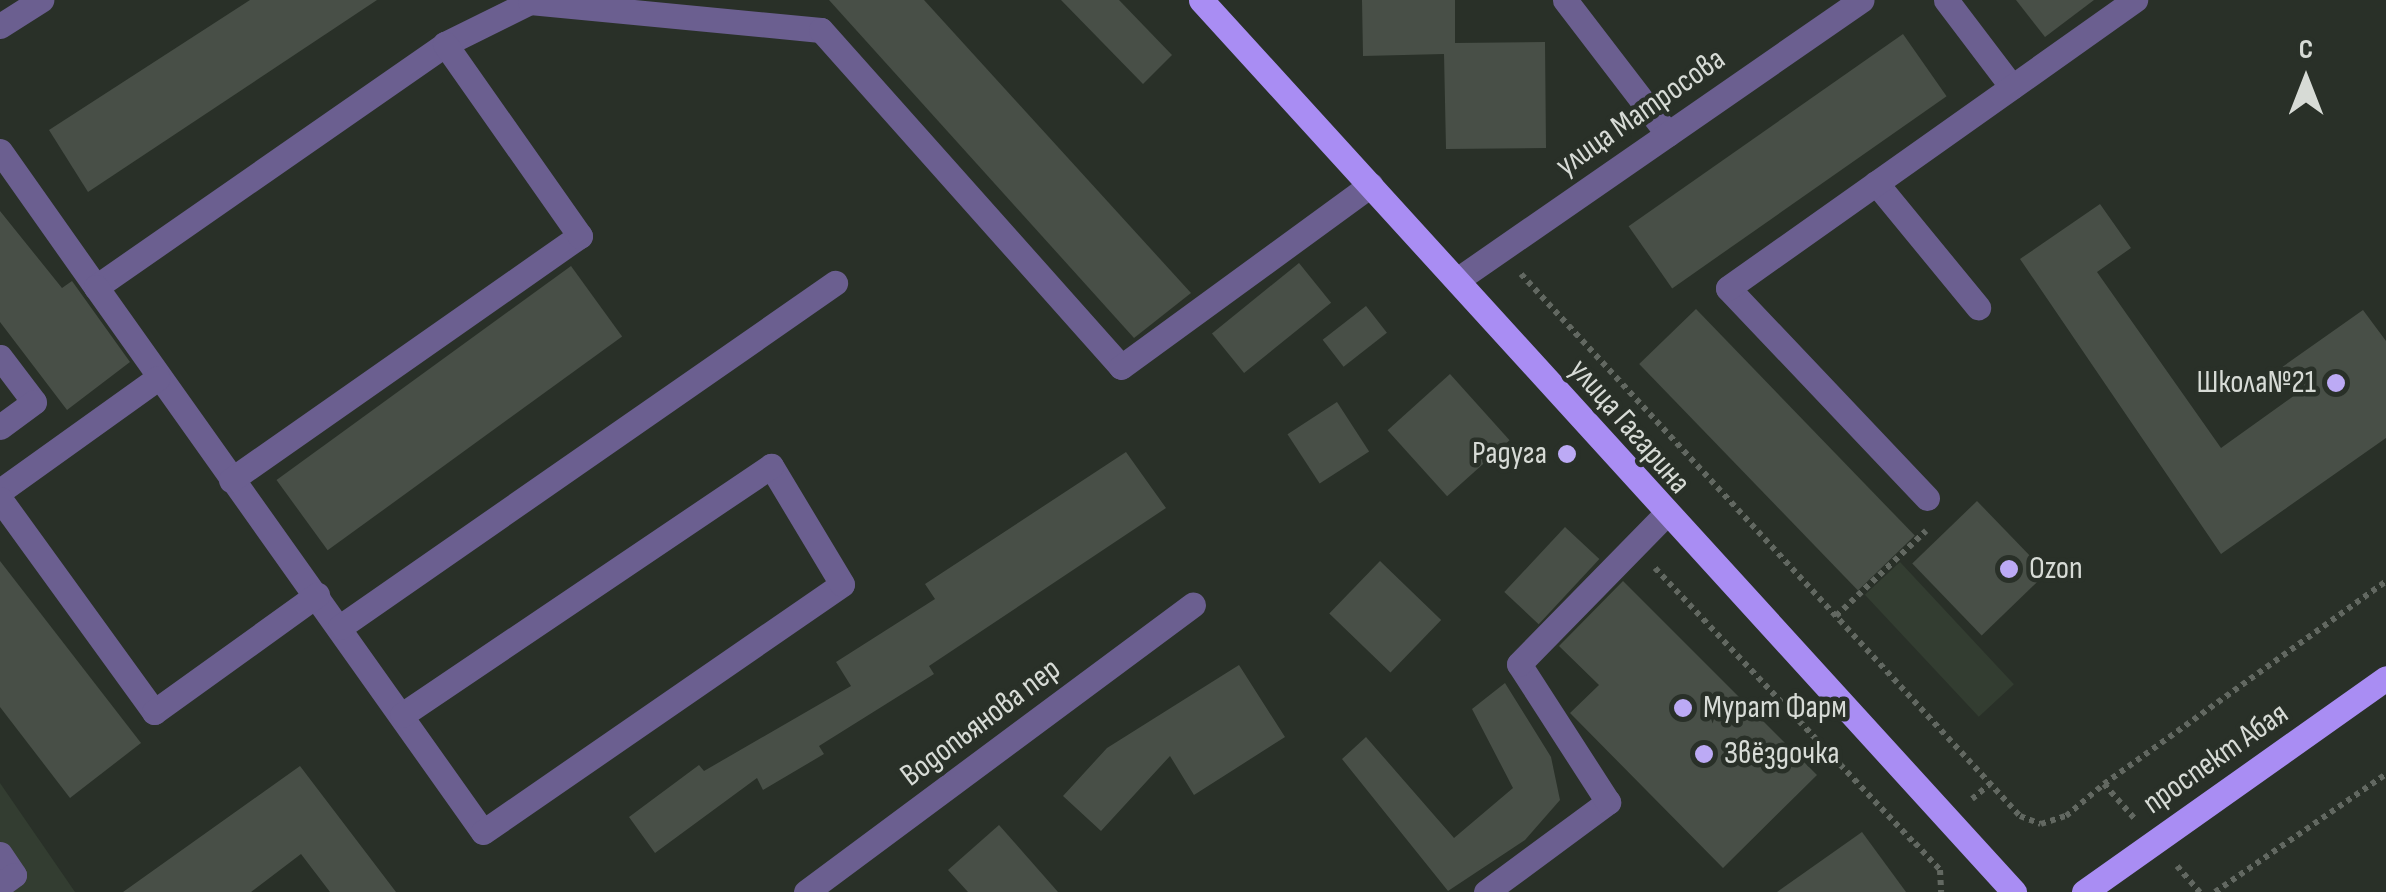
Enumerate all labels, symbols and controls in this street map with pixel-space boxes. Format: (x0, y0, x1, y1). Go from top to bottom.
north arrow (2256, 30, 2356, 130)
text: С (2299, 33, 2313, 66)
street label: улица Матросова (1549, 41, 1733, 185)
street label: улица Гагарина (1560, 352, 1698, 502)
place label: Школа№21 (2197, 364, 2316, 402)
marker: Школа№21 (2325, 372, 2347, 394)
place label: Радуга (1472, 435, 1547, 473)
marker: Радуга (1556, 443, 1578, 465)
place label: Ozon (2029, 550, 2083, 588)
marker: Ozon (1998, 558, 2020, 580)
street label: Водопьянова пер (894, 651, 1068, 795)
place label: Мурат Фарм (1703, 689, 1847, 727)
street label: проспект Абая (2136, 695, 2296, 823)
marker: Мурат Фарм (1672, 697, 1694, 719)
place label: Звёздочка (1724, 735, 1839, 773)
marker: Звёздочка (1693, 743, 1715, 765)

